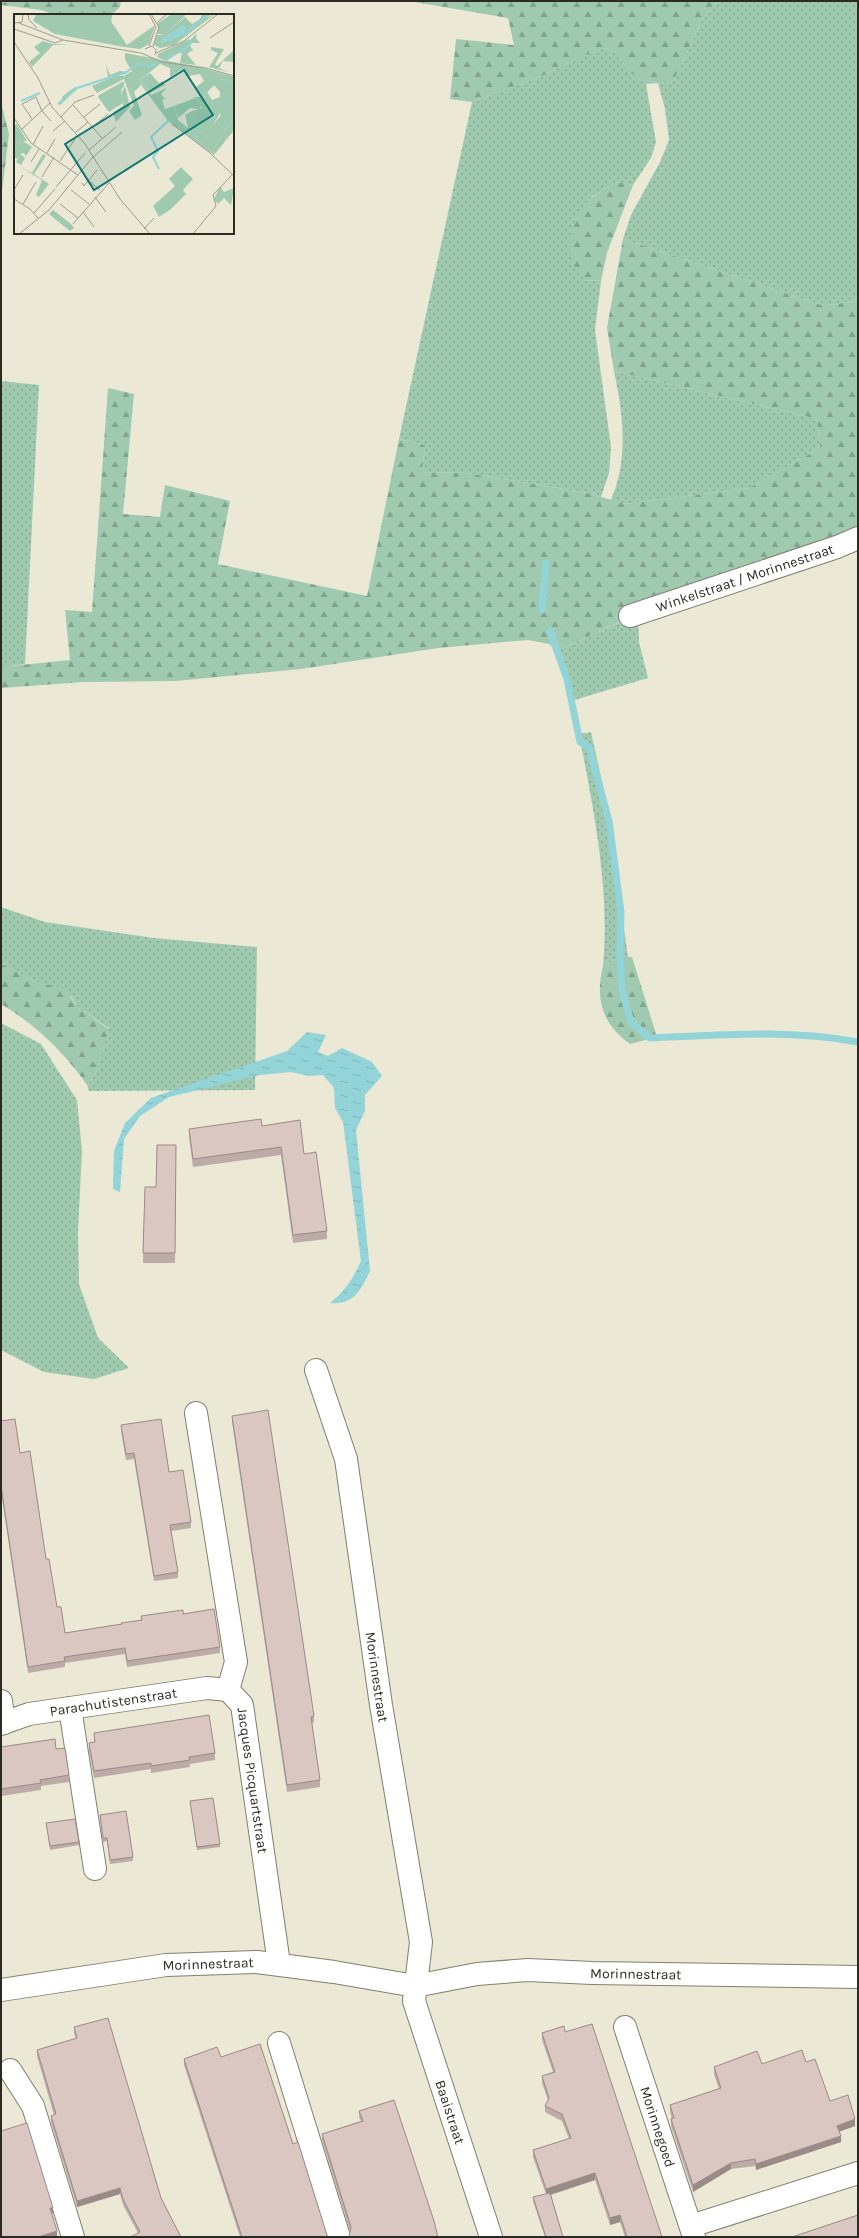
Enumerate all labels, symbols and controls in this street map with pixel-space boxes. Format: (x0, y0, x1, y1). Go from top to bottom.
inset map (14, 14, 234, 234)
street label: Winkelstraat / Morinnestraat (654, 541, 836, 616)
street label: Morinnestraat (362, 1631, 392, 1723)
street label: Parachutistenstraat (49, 1684, 178, 1720)
street label: Jacques Picquartstraat (233, 1706, 271, 1855)
street label: Morinnestraat (162, 1954, 254, 1974)
street label: Morinnestraat (590, 1965, 682, 1983)
street label: Baaistraat (431, 2078, 468, 2147)
street label: Morinnegoed (636, 2084, 678, 2169)

